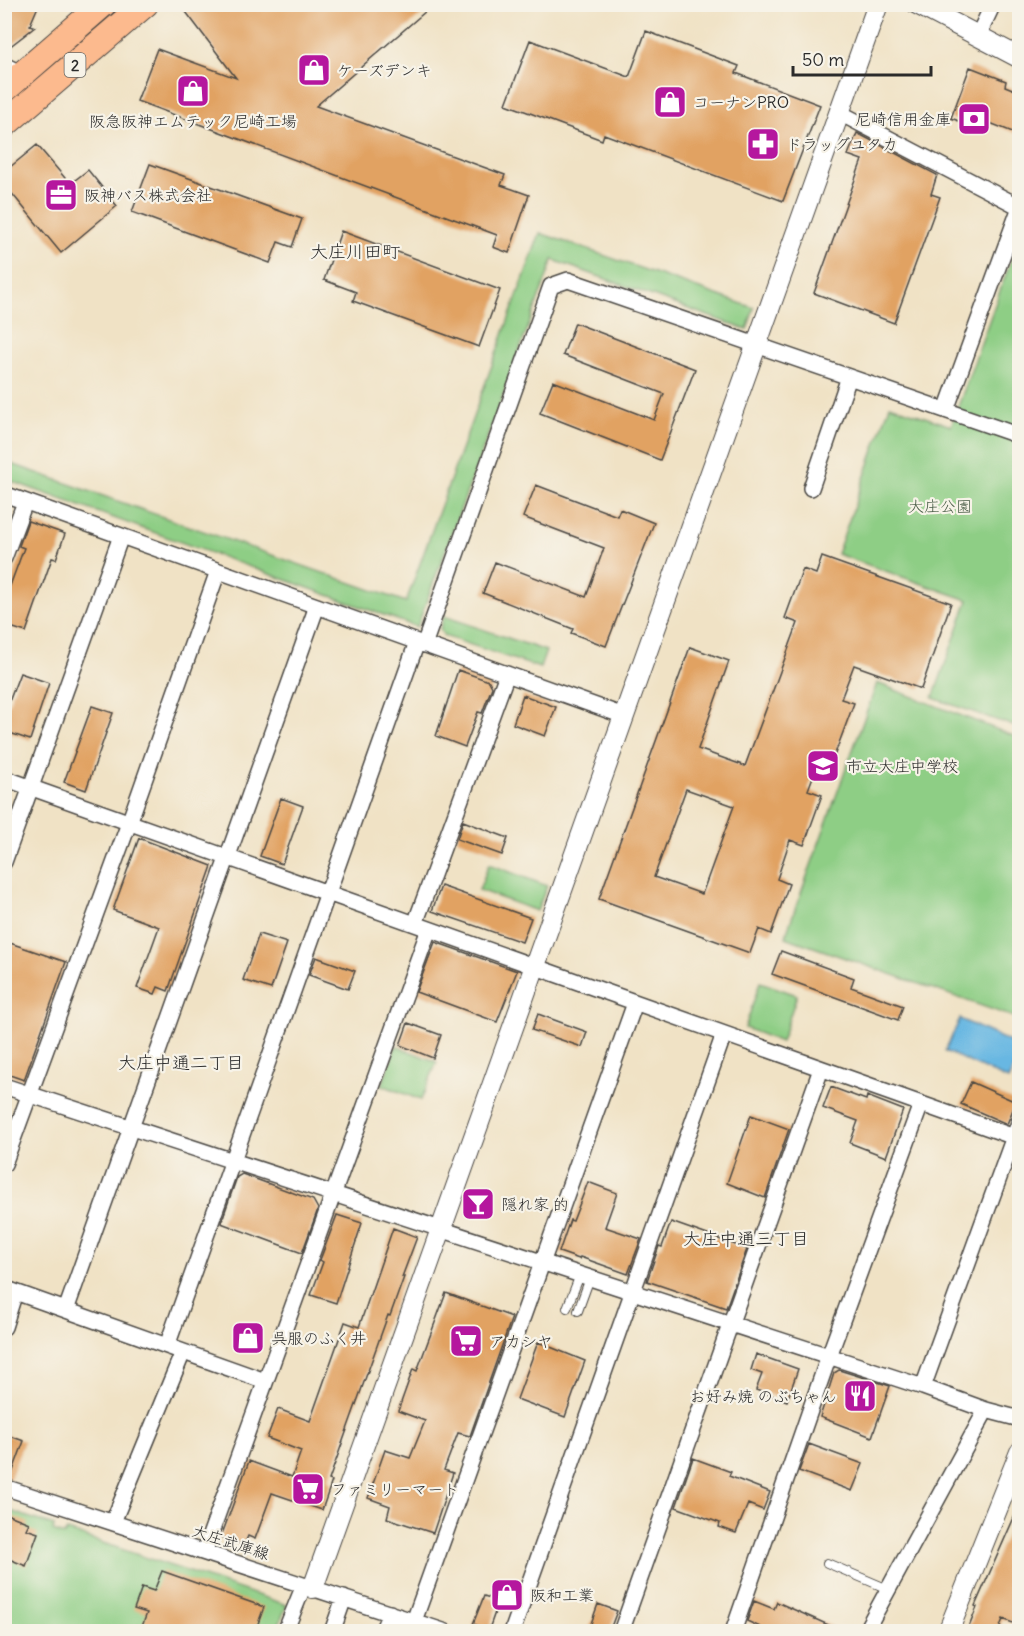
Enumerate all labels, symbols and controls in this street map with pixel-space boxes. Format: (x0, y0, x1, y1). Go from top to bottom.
scale bar (793, 39, 931, 77)
text: 50 m (802, 48, 844, 71)
shop icon: ケーズデンキ (296, 52, 332, 88)
road number: 2 (64, 53, 86, 77)
place label: ケーズデンキ (337, 60, 432, 80)
shop icon: 阪急阪神エムテック尼崎工場 (175, 73, 211, 109)
shop icon: コーナンPRO (652, 84, 688, 120)
place label: コーナンPRO (693, 92, 789, 112)
bank icon: 尼崎信用金庫 (956, 101, 992, 137)
place label: 尼崎信用金庫 (855, 109, 951, 129)
place label: 阪急阪神エムテック尼崎工場 (89, 111, 297, 131)
pharmacy icon: ドラッグユタカ (745, 126, 781, 162)
place label: ドラッグユタカ (786, 134, 898, 154)
office icon: 阪神バス株式会社 (43, 177, 79, 213)
place label: 阪神バス株式会社 (84, 185, 212, 205)
district label: 大庄川田町 (310, 240, 400, 263)
park label: 大庄公園 (908, 496, 972, 516)
school or university icon: 市立大庄中学校 (805, 748, 841, 784)
place label: 市立大庄中学校 (846, 756, 958, 776)
district label: 大庄中通二丁目 (118, 1051, 244, 1074)
bar icon: 隠れ家 的 (460, 1186, 496, 1222)
place label: 隠れ家 的 (501, 1194, 569, 1214)
district label: 大庄中通三丁目 (683, 1227, 809, 1250)
shop icon: 呉服のふく井 (230, 1320, 266, 1356)
supermarket icon: アカシヤ (448, 1323, 484, 1359)
place label: 呉服のふく井 (271, 1328, 367, 1348)
place label: アカシヤ (489, 1331, 553, 1351)
restaurant icon: お好み焼 のぶちゃん (842, 1378, 878, 1414)
place label: お好み焼 のぶちゃん (690, 1386, 837, 1406)
supermarket icon: ファミリーマート (290, 1471, 326, 1507)
place label: ファミリーマート (331, 1479, 459, 1499)
street label: 大庄武庫線 (190, 1520, 272, 1564)
shop icon: 阪和工業 (489, 1577, 525, 1613)
place label: 阪和工業 (530, 1585, 594, 1605)

